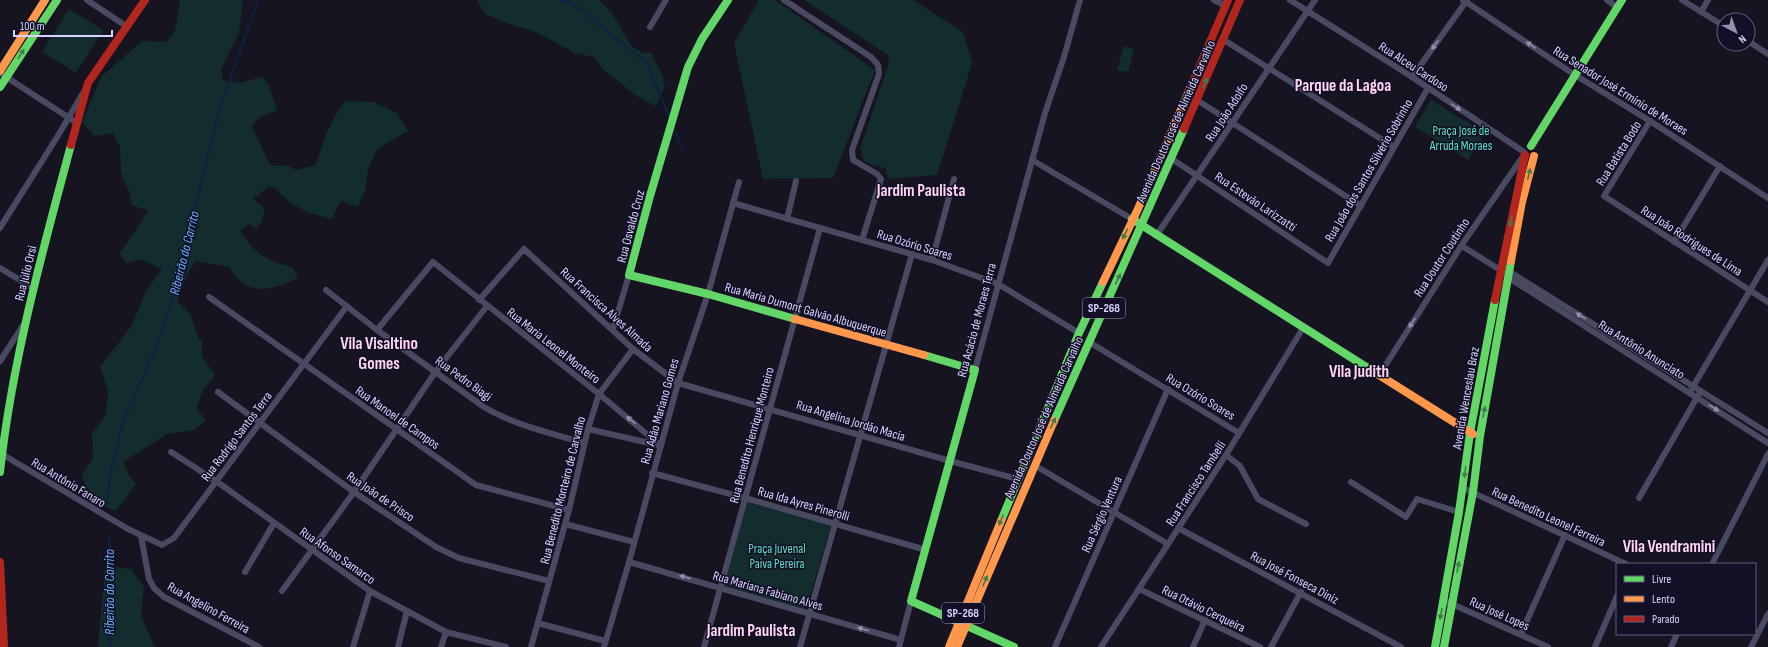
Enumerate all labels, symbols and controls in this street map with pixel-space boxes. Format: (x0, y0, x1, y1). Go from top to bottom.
scale bar (14, 12, 112, 38)
north arrow (1716, 12, 1756, 52)
text: 100 m (20, 19, 45, 34)
text: N (1736, 32, 1749, 46)
street label: Avenida Doutor José de Almeida Carvalho (1132, 38, 1219, 206)
street label: Rua Alceu Cardoso (1376, 38, 1451, 95)
one-way arrow (1431, 40, 1439, 50)
one-way arrow (1525, 42, 1537, 49)
street label: Rua Senador José Ermínio de Moraes (1550, 43, 1691, 139)
one-way arrow (17, 49, 25, 59)
district label: Parque da Lagoa (1295, 76, 1391, 96)
one-way arrow (1202, 78, 1208, 89)
street label: Rua João Adolfo (1202, 80, 1252, 145)
street label: Rua João dos Santos Silvério Sobrinho (1321, 96, 1416, 245)
one-way arrow (1451, 103, 1461, 111)
street label: Rua Batista Bodo (1593, 118, 1645, 189)
park label: Praça José de Arruda Moraes (1429, 123, 1493, 154)
street label: Rua Estevão Larizzatti (1211, 168, 1299, 235)
one-way arrow (1527, 168, 1533, 180)
district label: Jardim Paulista (876, 181, 965, 201)
street label: Rua Osvaldo Cruz (614, 188, 648, 264)
street label: Rua João Rodrigues de Lima (1638, 202, 1745, 280)
water label: Ribeirão do Carrito (166, 209, 203, 297)
street label: Rua Doutor Coutinho (1410, 215, 1473, 300)
one-way arrow (1508, 215, 1514, 227)
street label: Rua Ozório Soares (875, 226, 955, 264)
one-way arrow (1122, 228, 1128, 239)
street label: Rua Júlio Orsi (11, 244, 41, 302)
street label: Rua Acácio de Moraes Terra (954, 261, 1000, 379)
street label: Rua Francisca Alves Almada (557, 264, 656, 355)
one-way arrow (1115, 273, 1121, 285)
street label: Rua Maria Dumont Galvão Albuquerque (723, 279, 888, 341)
road number: SP-268 (1083, 298, 1125, 318)
street label: Rua Maria Leonel Monteiro (503, 304, 603, 387)
one-way arrow (1576, 312, 1586, 320)
one-way arrow (1409, 317, 1416, 329)
street label: Rua Antônio Anunciato (1595, 317, 1688, 383)
district label: Vila Visaltino Gomes (340, 334, 418, 374)
street label: Avenida Doutor José de Almeida Carvalho (1000, 334, 1087, 502)
street label: Avenida Wenceslau Braz (1449, 345, 1483, 452)
street label: Rua Pedro Biagi (432, 353, 495, 405)
street label: Rua Adão Mariano Gomes (637, 356, 683, 466)
district label: Vila Judith (1329, 362, 1389, 382)
street label: Rua Benedito Henrique Monteiro (726, 365, 778, 505)
street label: Rua Ozório Soares (1163, 370, 1238, 424)
street label: Rua Manoel de Campos (352, 383, 443, 453)
street label: Rua Rodrigo Santos Terra (198, 389, 276, 485)
street label: Rua Angelina Jordão Macia (794, 397, 907, 445)
one-way arrow (1709, 404, 1719, 412)
one-way arrow (1482, 405, 1488, 418)
street label: Rua Benedito Monteiro de Carvalho (537, 415, 589, 566)
one-way arrow (625, 416, 636, 425)
one-way arrow (1051, 417, 1057, 429)
street label: Rua Francisco Tambelli (1162, 438, 1229, 529)
street label: Rua Antônio Fanaro (28, 454, 109, 511)
one-way arrow (1461, 466, 1468, 479)
street label: Rua João de Prisco (343, 468, 417, 525)
street label: Rua Sérgio Ventura (1078, 474, 1126, 555)
street label: Rua Ida Ayres Pinerolli (756, 483, 851, 525)
street label: Rua Benedito Leonel Ferreira (1489, 484, 1608, 550)
one-way arrow (998, 514, 1005, 526)
street label: Rua Afonso Samarco (297, 524, 378, 588)
district label: Vila Vendramini (1623, 537, 1715, 557)
park label: Praça Juvenal Paiva Pereira (748, 541, 806, 572)
street label: Rua José Fonseca Diniz (1248, 548, 1342, 608)
water label: Ribeirão do Carrito (101, 549, 118, 635)
one-way arrow (1455, 561, 1461, 573)
legend (1616, 563, 1756, 635)
street label: Rua Mariana Fabiano Alves (711, 568, 825, 614)
text: Livre (1652, 572, 1672, 587)
one-way arrow (678, 574, 691, 580)
one-way arrow (982, 575, 988, 586)
street label: Rua Angelino Ferreira (164, 579, 253, 637)
street label: Rua Otávio Cerqueira (1159, 582, 1248, 636)
text: Lento (1652, 592, 1675, 607)
street label: Rua José Lopes (1467, 594, 1532, 634)
road number: SP-268 (942, 603, 984, 623)
one-way arrow (1437, 608, 1443, 621)
text: Parado (1652, 612, 1679, 627)
district label: Jardim Paulista (706, 621, 795, 641)
one-way arrow (857, 626, 869, 632)

